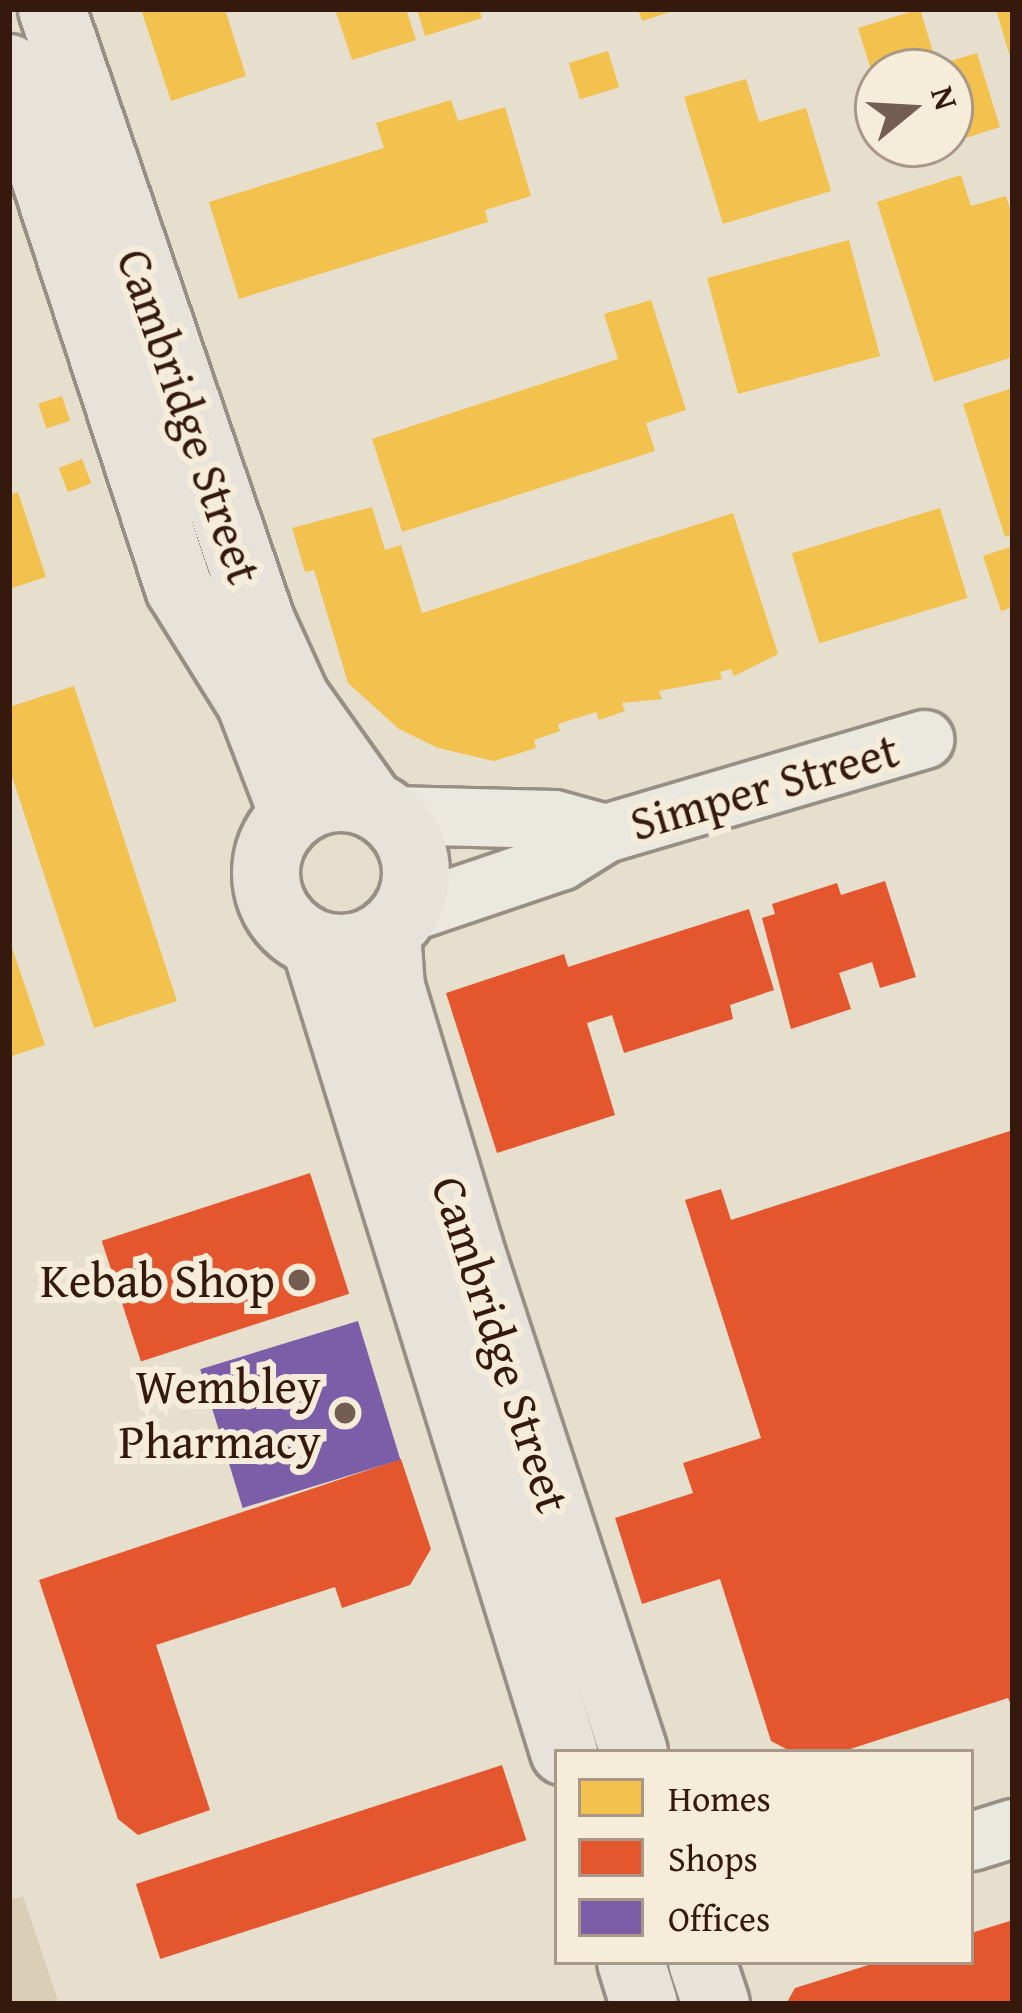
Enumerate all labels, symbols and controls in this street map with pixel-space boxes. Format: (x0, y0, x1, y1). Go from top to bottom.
north arrow (854, 48, 974, 168)
text: N (919, 80, 972, 116)
street label: Cambridge Street (106, 241, 274, 591)
street label: Simper Street (623, 720, 905, 852)
street label: Cambridge Street (421, 1169, 583, 1519)
place label: Kebab Shop (40, 1251, 275, 1309)
marker: Kebab Shop (286, 1267, 312, 1293)
place label: Wembley Pharmacy (119, 1356, 321, 1469)
marker: Wembley Pharmacy (332, 1400, 358, 1426)
legend (554, 1749, 974, 1965)
text: Homes (668, 1771, 771, 1824)
text: Shops (668, 1831, 758, 1884)
text: Offices (668, 1891, 770, 1944)

